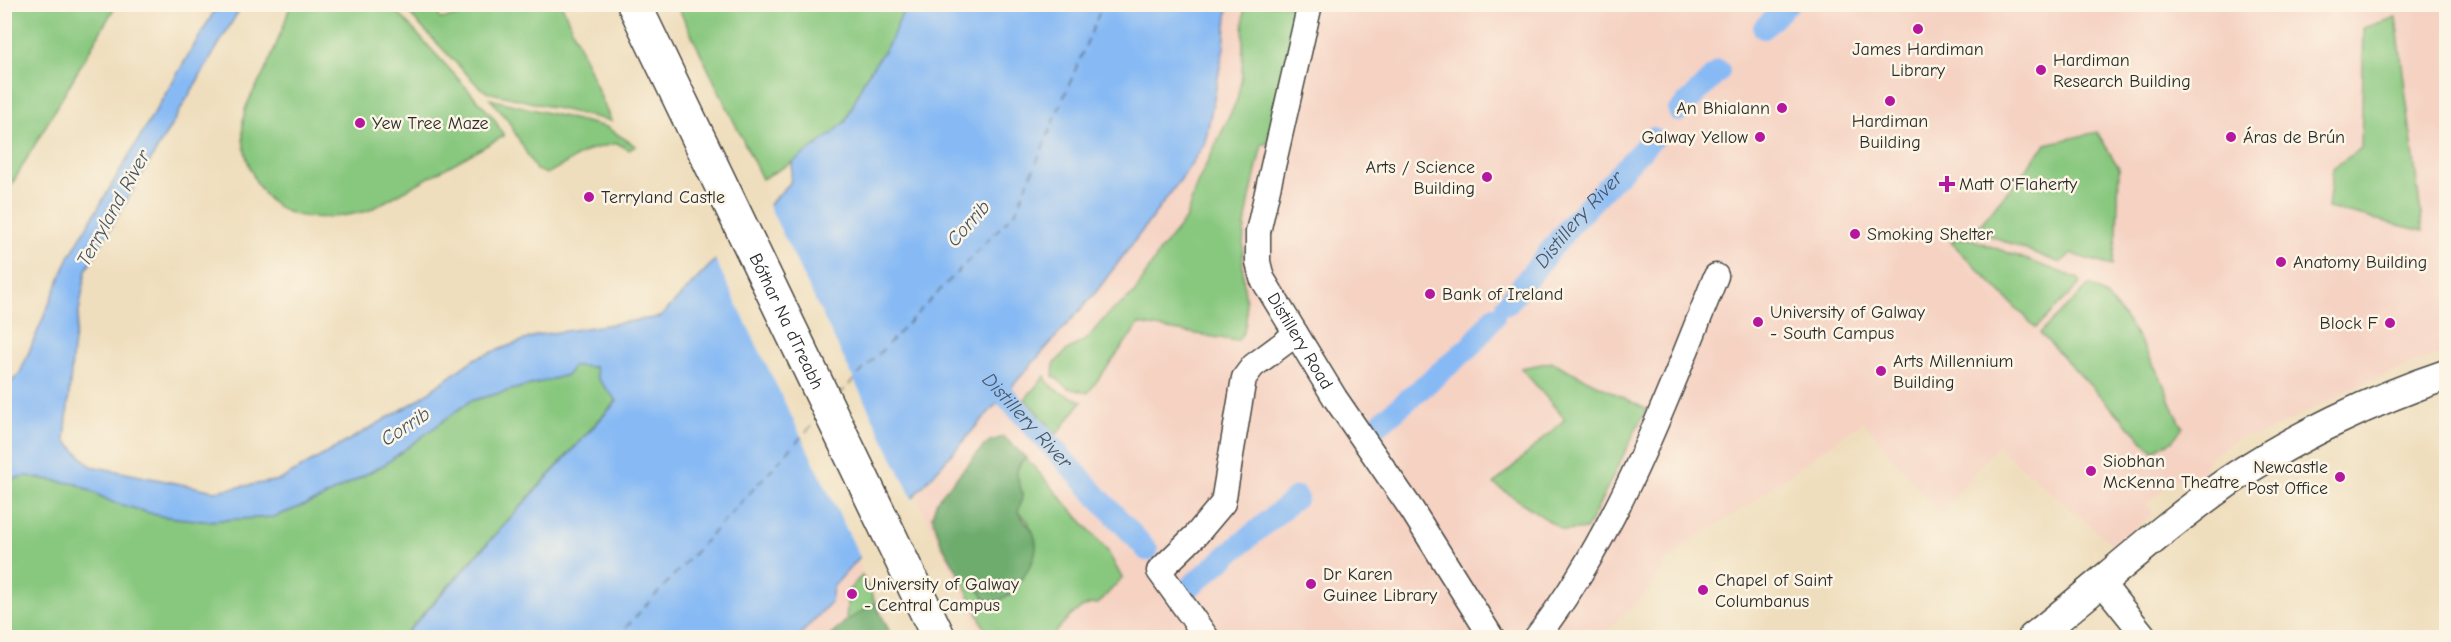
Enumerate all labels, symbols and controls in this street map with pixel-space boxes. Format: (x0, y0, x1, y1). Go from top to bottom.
marker: James Hardiman Library (1911, 22, 1925, 36)
place label: James Hardiman Library (1852, 39, 1984, 81)
place label: Hardiman Research Building (2053, 50, 2191, 92)
marker: Hardiman Research Building (2034, 63, 2048, 77)
marker: Hardiman Building (1883, 94, 1897, 108)
place label: An Bhialann (1676, 98, 1770, 119)
marker: An Bhialann (1775, 101, 1789, 115)
place label: Hardiman Building (1852, 111, 1928, 153)
place label: Yew Tree Maze (372, 113, 488, 134)
marker: Yew Tree Maze (353, 116, 367, 130)
place label: Áras de Brún (2243, 126, 2345, 148)
place label: Galway Yellow (1641, 127, 1748, 148)
marker: Galway Yellow (1753, 130, 1767, 144)
marker: Áras de Brún (2224, 130, 2238, 144)
water label: Terryland River (72, 145, 155, 270)
place label: Arts / Science Building (1366, 157, 1475, 199)
water label: Distillery River (1530, 165, 1628, 272)
marker: Arts / Science Building (1480, 170, 1494, 184)
place label: Matt O'Flaherty (1959, 174, 2078, 195)
marker: Matt O'Flaherty (1940, 177, 1954, 191)
place label: Terryland Castle (601, 187, 725, 208)
marker: Terryland Castle (582, 190, 596, 204)
water label: Corrib (942, 195, 995, 251)
place label: Smoking Shelter (1867, 224, 1994, 245)
marker: Smoking Shelter (1848, 227, 1862, 241)
street label: Bóthar Na dTreabh (745, 250, 828, 393)
place label: Anatomy Building (2293, 252, 2427, 273)
marker: Anatomy Building (2274, 255, 2288, 269)
place label: Bank of Ireland (1442, 284, 1563, 305)
marker: Bank of Ireland (1423, 287, 1437, 301)
street label: Distillery Road (1262, 289, 1337, 393)
place label: University of Galway - South Campus (1770, 302, 1926, 344)
place label: Block F (2320, 313, 2379, 334)
marker: University of Galway - South Campus (1751, 315, 1765, 329)
marker: Block F (2383, 316, 2397, 330)
place label: Arts Millennium Building (1893, 351, 2013, 393)
marker: Arts Millennium Building (1874, 364, 1888, 378)
water label: Distillery River (978, 368, 1078, 474)
water label: Corrib (376, 402, 434, 451)
place label: Siobhan McKenna Theatre (2103, 451, 2239, 493)
place label: Newcastle Post Office (2247, 457, 2328, 499)
marker: Siobhan McKenna Theatre (2084, 464, 2098, 478)
marker: Newcastle Post Office (2333, 470, 2347, 484)
place label: Dr Karen Guinee Library (1323, 564, 1438, 606)
place label: Chapel of Saint Columbanus (1715, 570, 1833, 612)
place label: University of Galway - Central Campus (864, 574, 1020, 616)
marker: Dr Karen Guinee Library (1304, 577, 1318, 591)
marker: Chapel of Saint Columbanus (1696, 583, 1710, 597)
marker: University of Galway - Central Campus (845, 587, 859, 601)

